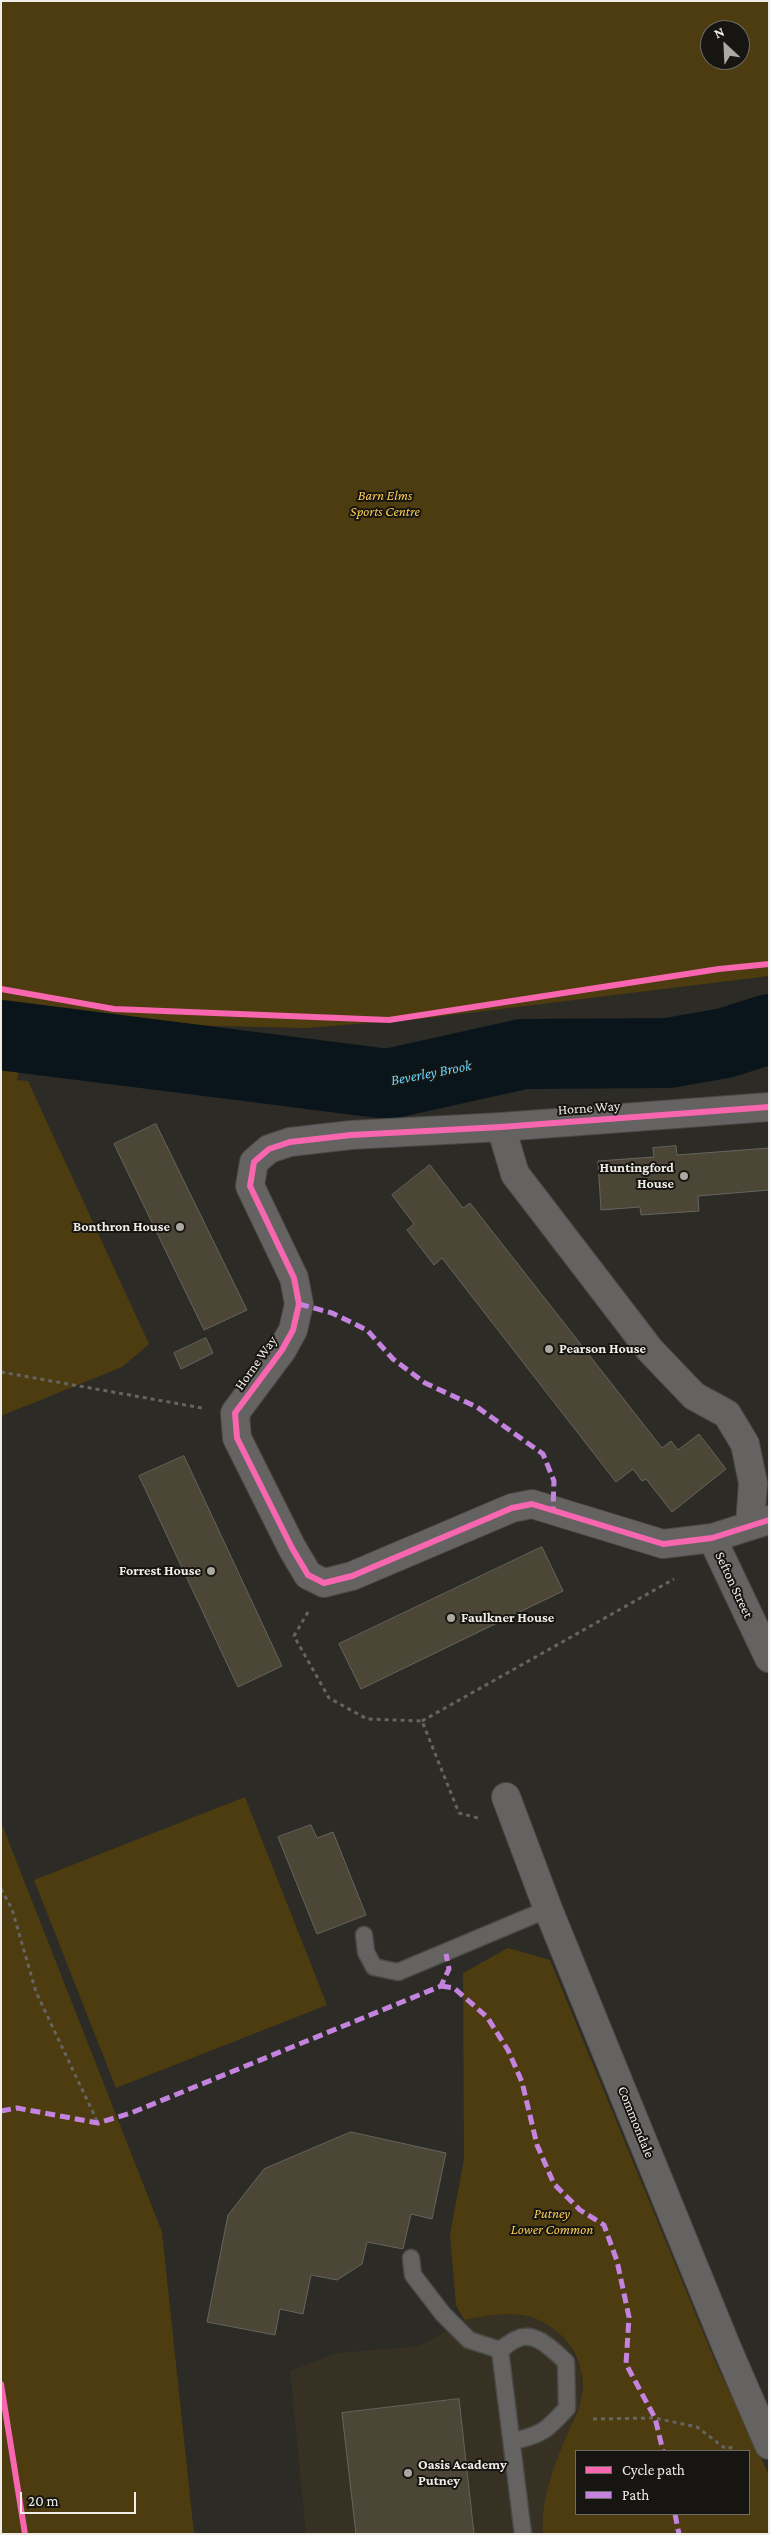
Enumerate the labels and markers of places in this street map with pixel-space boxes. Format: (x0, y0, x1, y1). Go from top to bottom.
place label: Huntingford House (600, 1160, 674, 1192)
marker: Huntingford House (678, 1170, 690, 1182)
place label: Bonthron House (73, 1219, 170, 1235)
marker: Bonthron House (174, 1221, 186, 1233)
place label: Pearson House (559, 1341, 646, 1357)
marker: Pearson House (543, 1343, 555, 1355)
place label: Forrest House (119, 1563, 201, 1579)
marker: Forrest House (205, 1565, 217, 1577)
place label: Faulkner House (461, 1610, 554, 1626)
marker: Faulkner House (445, 1612, 457, 1624)
place label: Oasis Academy Putney (418, 2457, 507, 2490)
marker: Oasis Academy Putney (402, 2467, 414, 2479)

